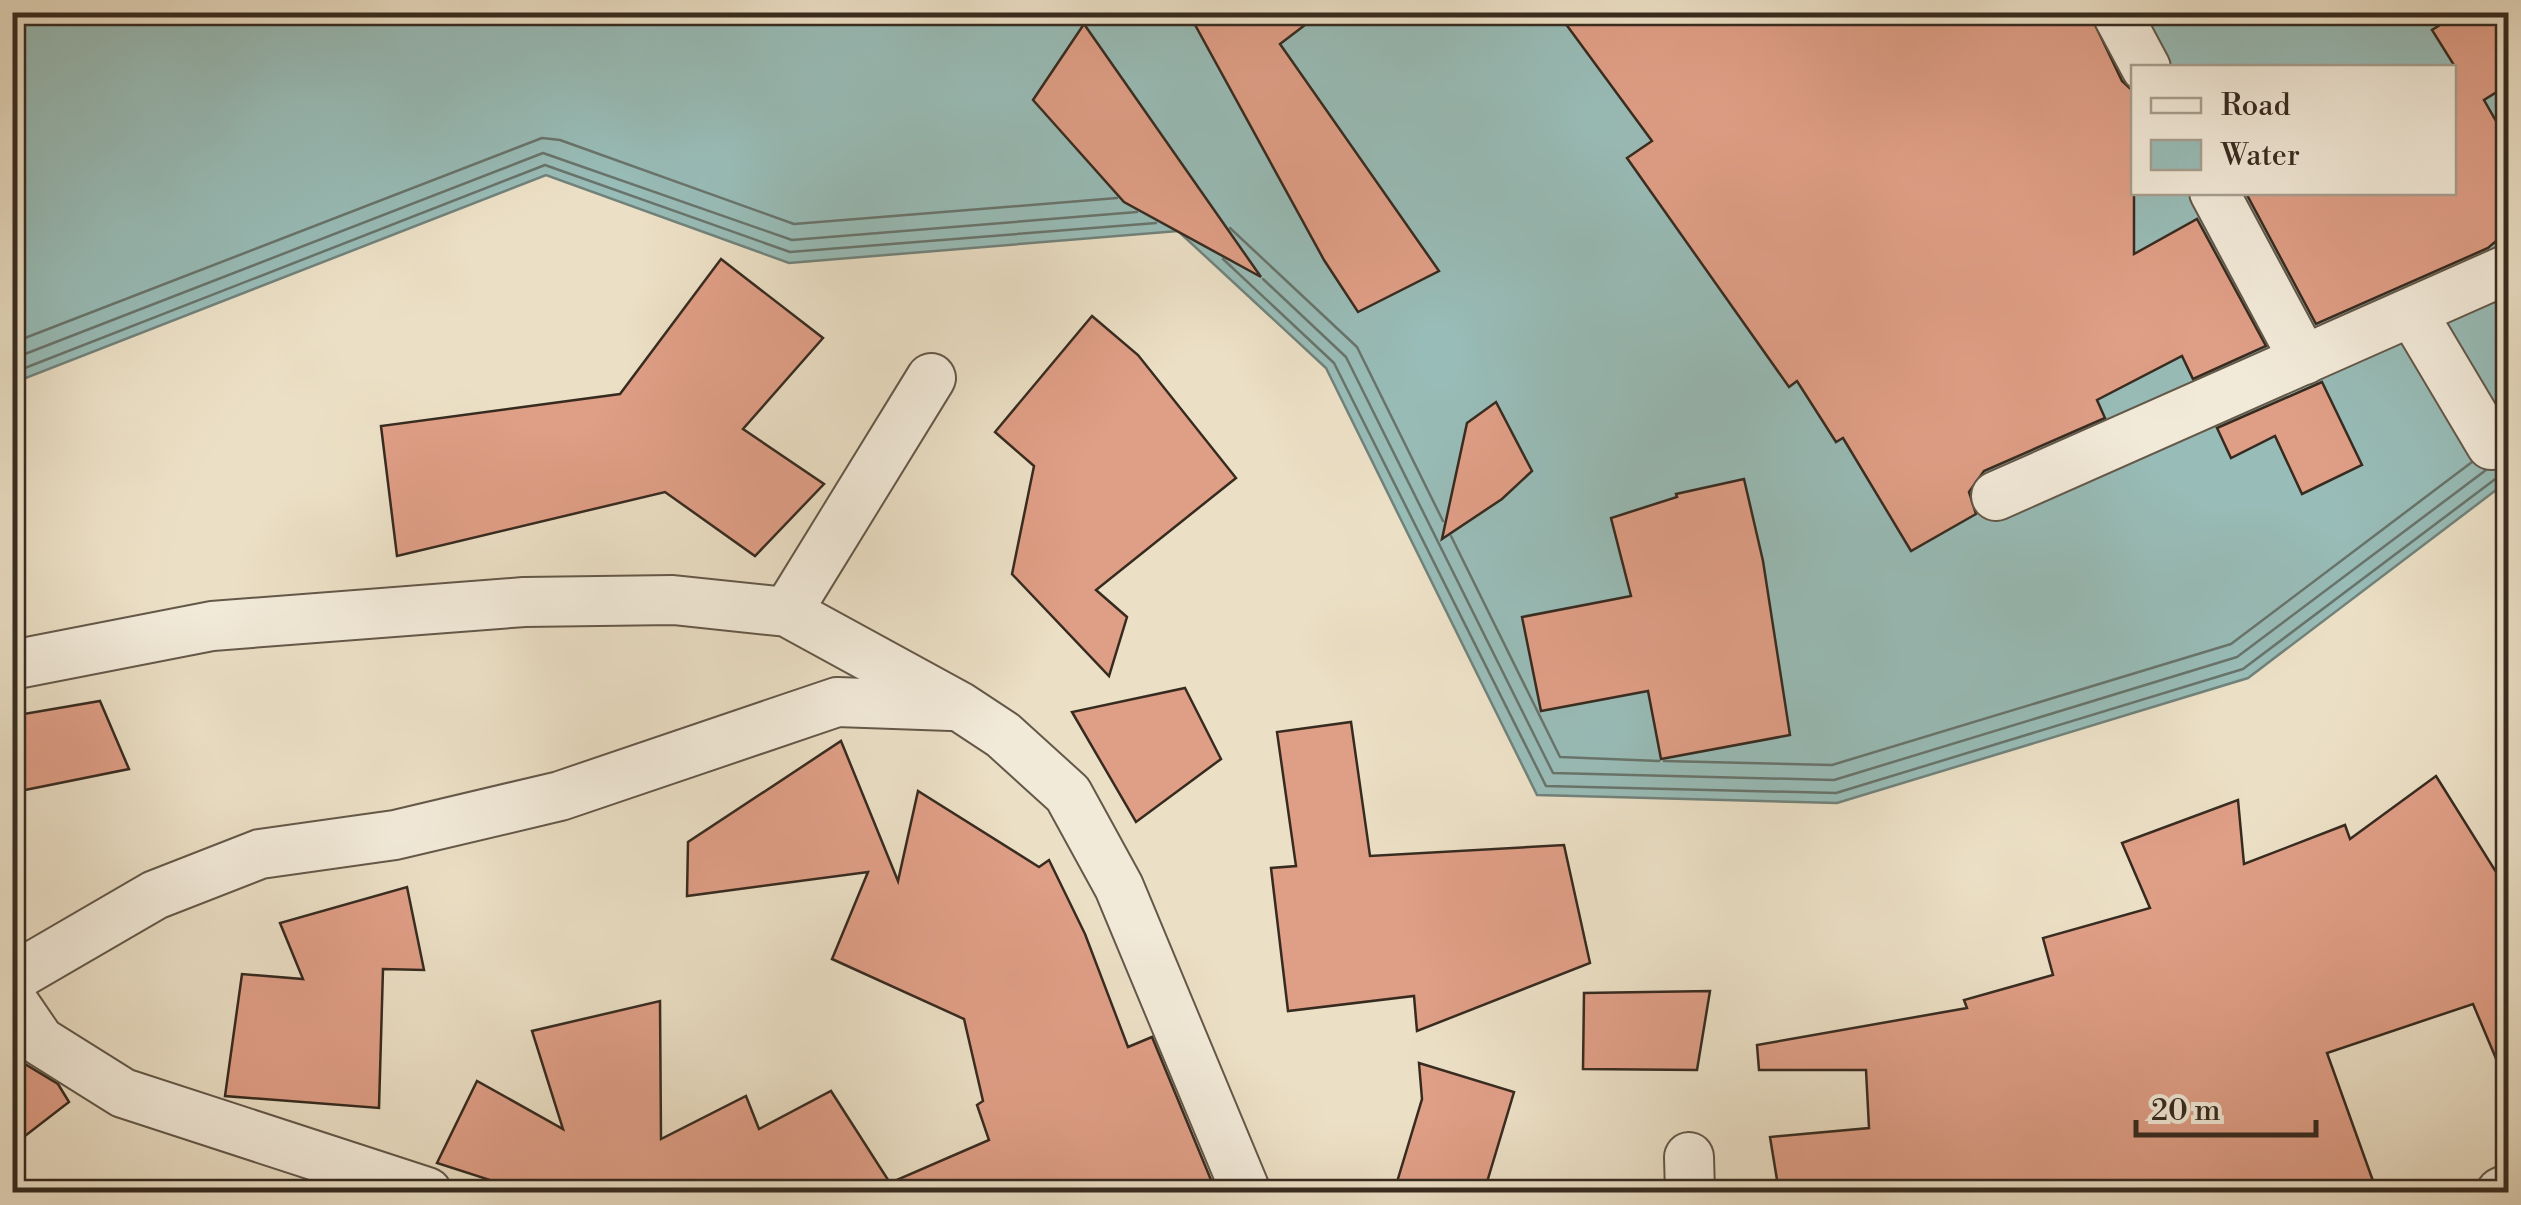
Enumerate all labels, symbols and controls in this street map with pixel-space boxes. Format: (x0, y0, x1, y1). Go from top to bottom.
legend (2131, 65, 2456, 195)
text: Road (2221, 87, 2291, 125)
text: Water (2220, 137, 2300, 175)
scale bar (2136, 1075, 2316, 1137)
text: 20 m (2151, 1092, 2220, 1130)

